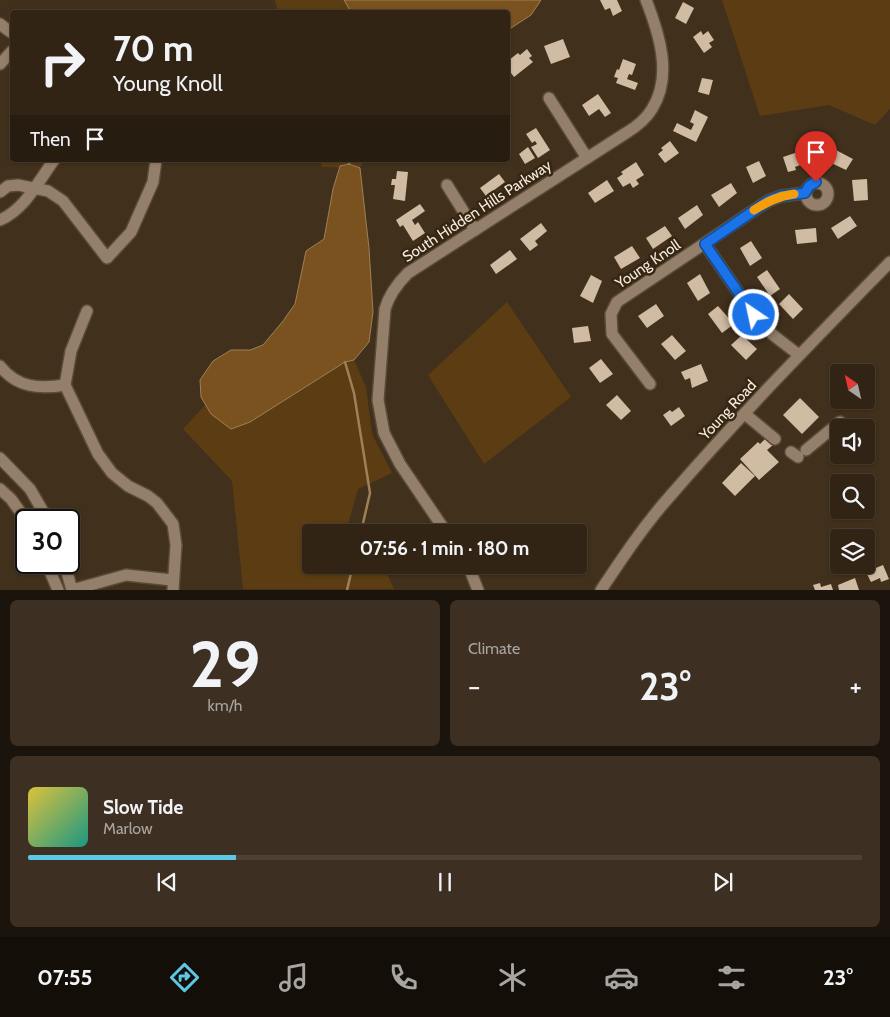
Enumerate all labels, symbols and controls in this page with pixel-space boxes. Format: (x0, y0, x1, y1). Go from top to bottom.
text: 70 m (113, 27, 194, 70)
icon: right (30, 30, 95, 95)
text: Young Knoll (113, 70, 223, 97)
icon: arrive (81, 125, 109, 153)
text: Then (30, 128, 71, 151)
pin (795, 131, 837, 182)
icon: arrive (802, 138, 830, 166)
street label: South Hidden Hills Parkway (399, 156, 555, 266)
street label: Young Knoll (611, 235, 684, 293)
position arrow (727, 288, 779, 340)
north arrow (830, 364, 875, 409)
map controls (830, 364, 875, 574)
street label: Young Road (695, 376, 760, 444)
button: sound (830, 419, 875, 464)
button: search (830, 474, 875, 519)
speed limit sign: 30 (15, 509, 80, 574)
button: layers (830, 529, 875, 574)
text: 07:56 · 1 min · 180 m (360, 537, 529, 560)
text: 29 (190, 624, 260, 703)
text: Climate (468, 639, 520, 658)
text: 23° (639, 663, 691, 710)
text: − (468, 669, 480, 703)
text: + (850, 669, 862, 703)
text: km/h (207, 696, 243, 715)
text: Slow Tide (103, 796, 183, 819)
text: Marlow (103, 819, 153, 838)
icon: previous (153, 868, 181, 896)
icon: pause (431, 868, 459, 896)
icon: next (709, 868, 737, 896)
icon: directions (167, 960, 202, 995)
icon: music (276, 960, 311, 995)
icon: phone (386, 960, 421, 995)
icon: climate (495, 960, 530, 995)
icon: car (604, 960, 639, 995)
icon: filters (714, 960, 749, 995)
text: 07:55 (37, 964, 92, 991)
text: 23° (823, 964, 853, 991)

